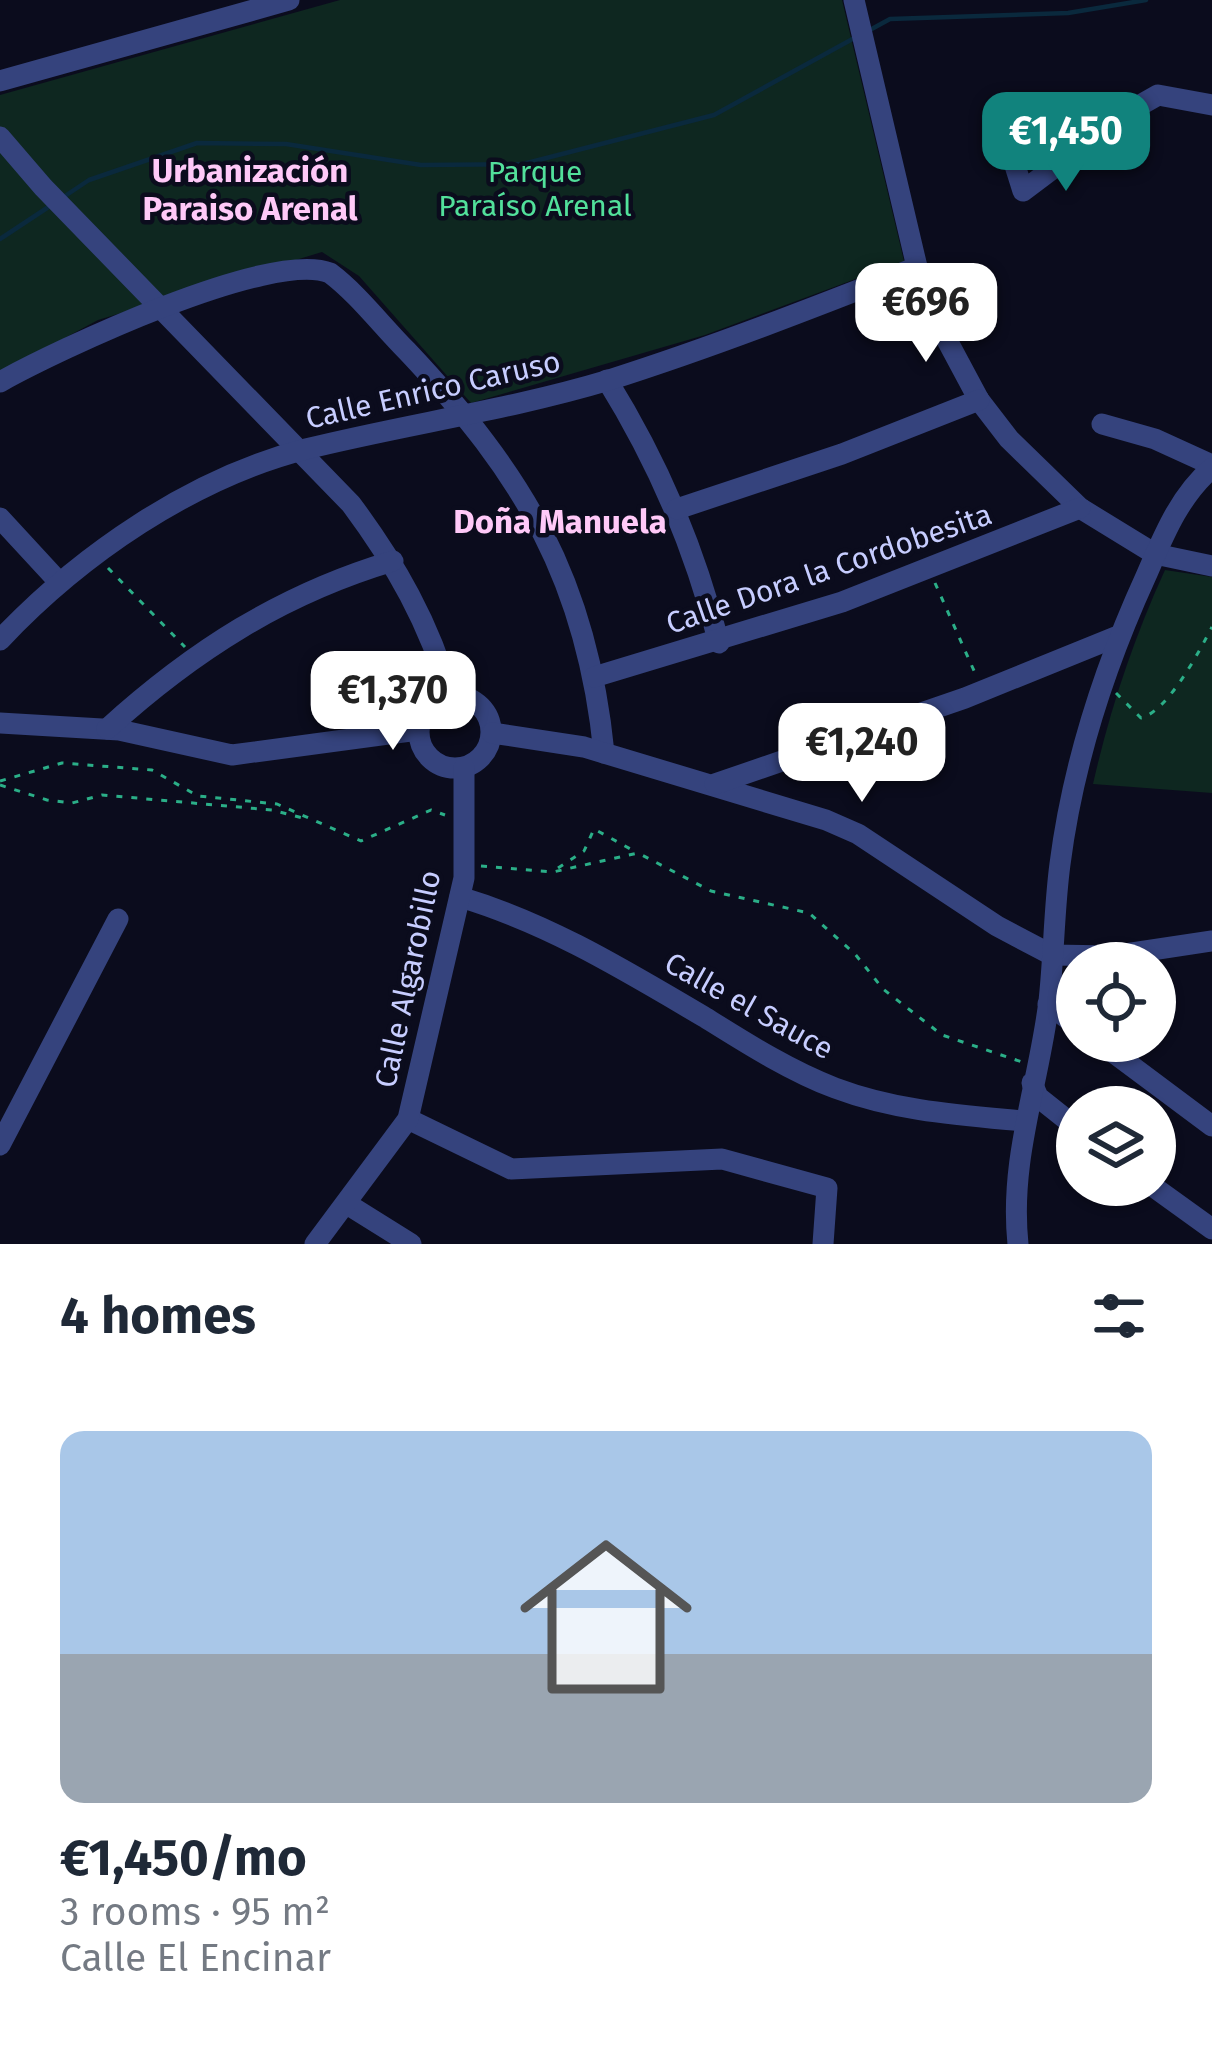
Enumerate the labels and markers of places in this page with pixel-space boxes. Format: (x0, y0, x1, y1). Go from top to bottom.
pin: €1,450 (968, 92, 1164, 194)
pin: €696 (855, 263, 997, 365)
pin: €1,370 (295, 651, 491, 753)
pin: €1,240 (764, 703, 960, 805)

